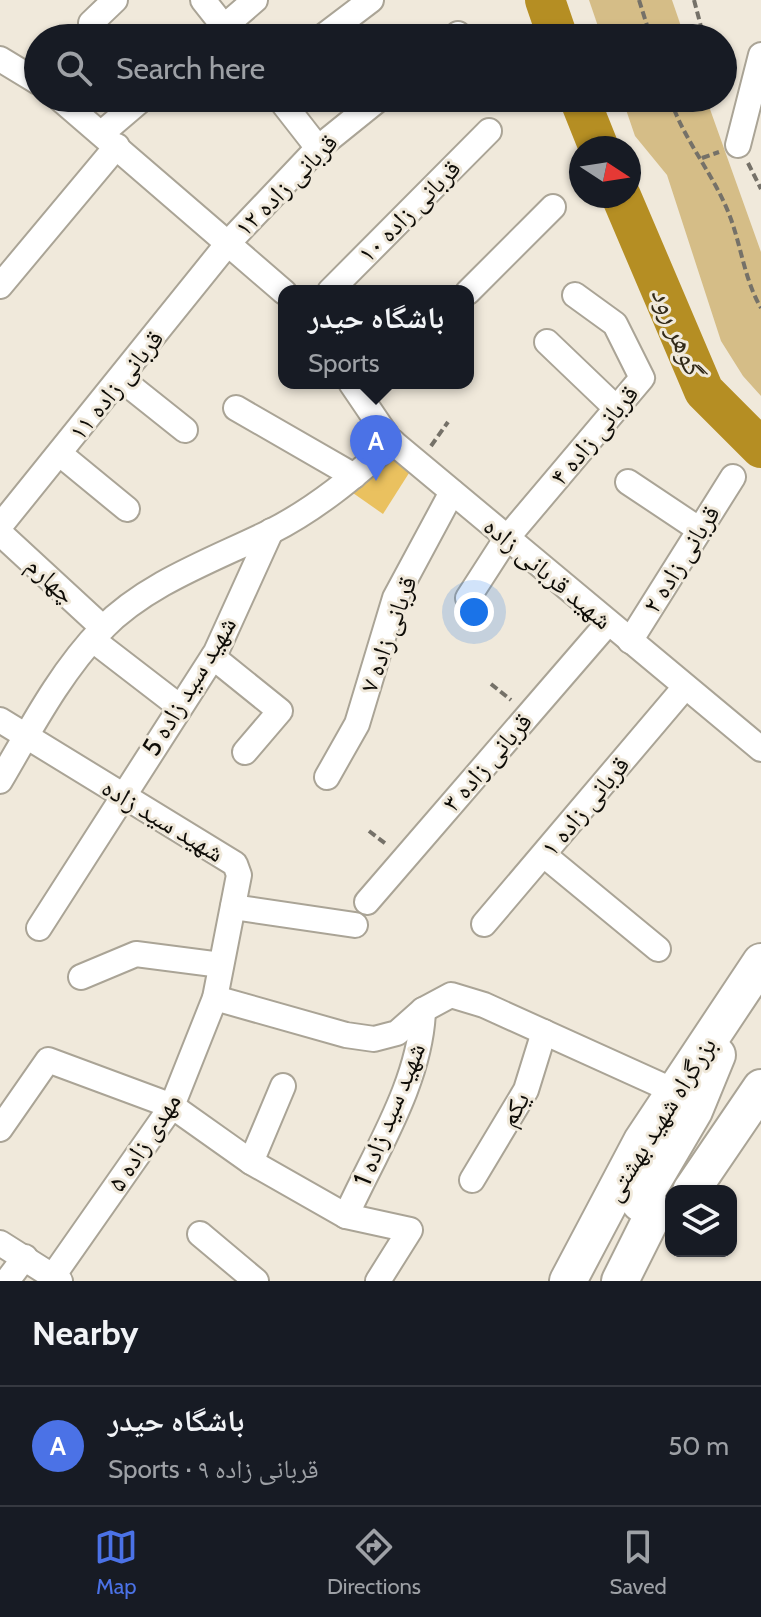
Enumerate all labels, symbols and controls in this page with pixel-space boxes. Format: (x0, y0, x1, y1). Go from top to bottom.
search box (24, 24, 737, 112)
icon: search (52, 46, 96, 90)
text: Search here (116, 50, 265, 87)
street label: قربانی زاده ۱۲ (228, 127, 344, 243)
north arrow (569, 136, 641, 208)
street label: قربانی زاده ۱۰ (351, 153, 467, 269)
water label: گوهر رود (644, 282, 714, 386)
popup (278, 285, 474, 389)
text: باشگاه حیدر (308, 299, 444, 336)
street label: قربانی زاده ۱۱ (62, 323, 170, 447)
text: Sports (308, 347, 379, 379)
street label: قربانی زاده ۴ (543, 378, 645, 492)
pin: A (350, 415, 402, 481)
street label: قربانی زاده ۲ (635, 499, 727, 619)
street label: شهید قربانی زاده (477, 510, 619, 636)
street label: چهارم (18, 549, 82, 612)
street label: قربانی زاده ۷ (352, 572, 424, 696)
your location (454, 592, 494, 632)
street label: شهید سید زاده 5 (135, 611, 243, 761)
street label: قربانی زاده ۳ (435, 706, 539, 818)
street label: قربانی زاده ۱ (534, 749, 636, 863)
street label: شهید سید زاده (96, 771, 230, 869)
street label: بزرگراه شهید بهشتی (597, 1031, 723, 1207)
street label: شهید سید زاده 1 (346, 1038, 432, 1190)
street label: یکم (492, 1086, 537, 1132)
street label: مهدی زاده ۵ (100, 1087, 188, 1197)
map controls (665, 1185, 737, 1257)
button: layers (665, 1185, 737, 1257)
text: Nearby (32, 1312, 139, 1354)
text: باشگاه حیدر (108, 1402, 244, 1439)
text: A (50, 1430, 66, 1462)
text: 50 m (668, 1430, 729, 1462)
text: Sports · قربانی زاده ۹ (108, 1453, 319, 1485)
tab: Map (94, 1525, 138, 1600)
tab: Directions (327, 1525, 421, 1600)
tab: Saved (610, 1525, 667, 1600)

